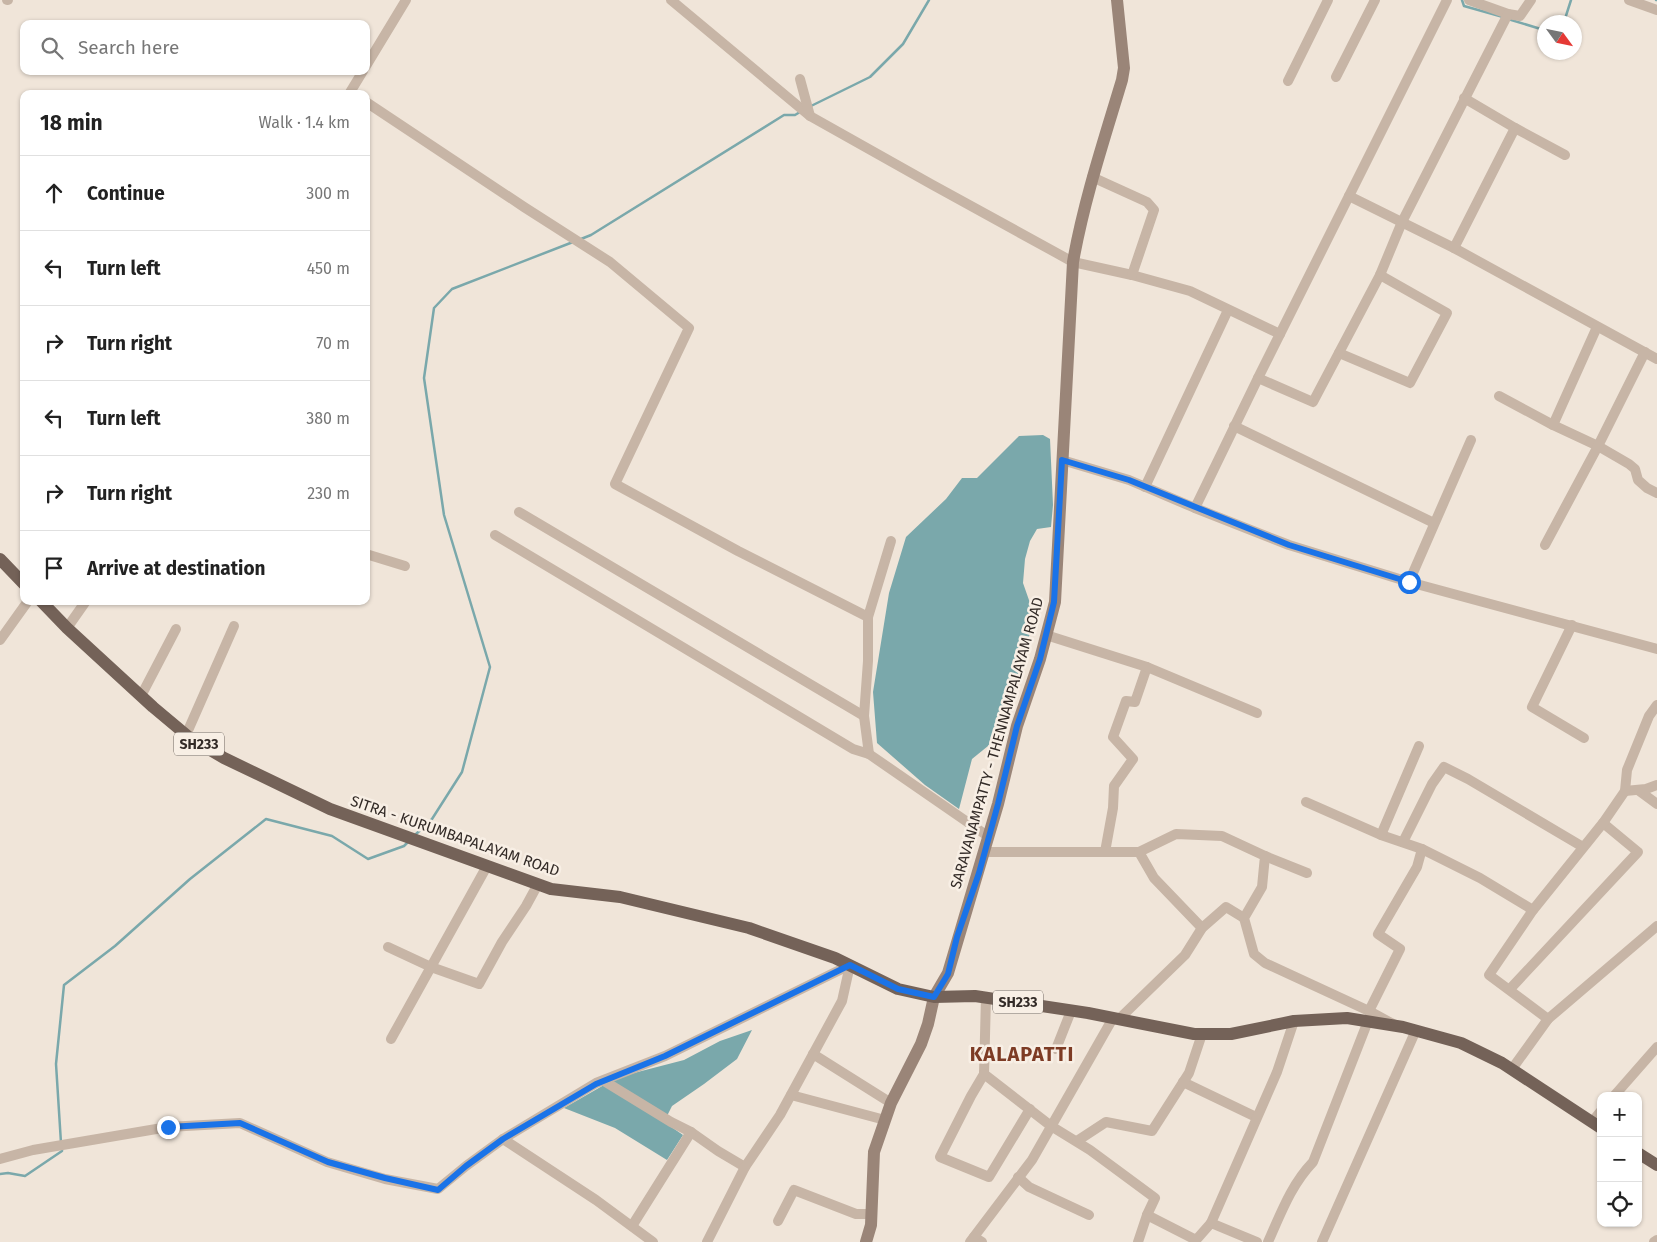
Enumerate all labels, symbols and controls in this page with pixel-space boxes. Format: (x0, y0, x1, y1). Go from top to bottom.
north arrow (1537, 15, 1582, 60)
search box (20, 20, 370, 75)
icon: search (38, 34, 66, 62)
text: Search here (78, 36, 179, 59)
text: 18 min (40, 110, 103, 136)
text: Walk · 1.4 km (259, 113, 350, 132)
icon: ahead (40, 179, 68, 207)
text: Continue (87, 182, 165, 205)
text: 300 m (306, 184, 350, 203)
icon: left (40, 254, 68, 282)
text: Turn left (87, 257, 161, 280)
text: 450 m (307, 259, 350, 278)
icon: right (40, 329, 68, 357)
text: Turn right (87, 332, 172, 355)
text: 70 m (316, 334, 350, 353)
icon: left (40, 404, 68, 432)
text: Turn left (87, 407, 161, 430)
text: 380 m (306, 409, 350, 428)
icon: right (40, 479, 68, 507)
text: Turn right (87, 482, 172, 505)
text: 230 m (307, 484, 350, 503)
icon: arrive (40, 554, 68, 582)
text: Arrive at destination (87, 557, 266, 580)
route start (1398, 571, 1421, 594)
street label: SARAVANAMPATTY - THENNAMPALAYAM ROAD (947, 595, 1047, 891)
road number: SH233 (174, 732, 224, 756)
street label: SITRA - KURUMBAPALAYAM ROAD (348, 792, 562, 880)
road number: SH233 (993, 990, 1043, 1014)
district label: KALAPATTI (970, 1042, 1074, 1066)
map controls (1597, 1092, 1642, 1227)
button: + (1597, 1092, 1642, 1137)
route end (157, 1116, 180, 1139)
button: − (1597, 1137, 1642, 1182)
button: locate (1597, 1182, 1642, 1227)

